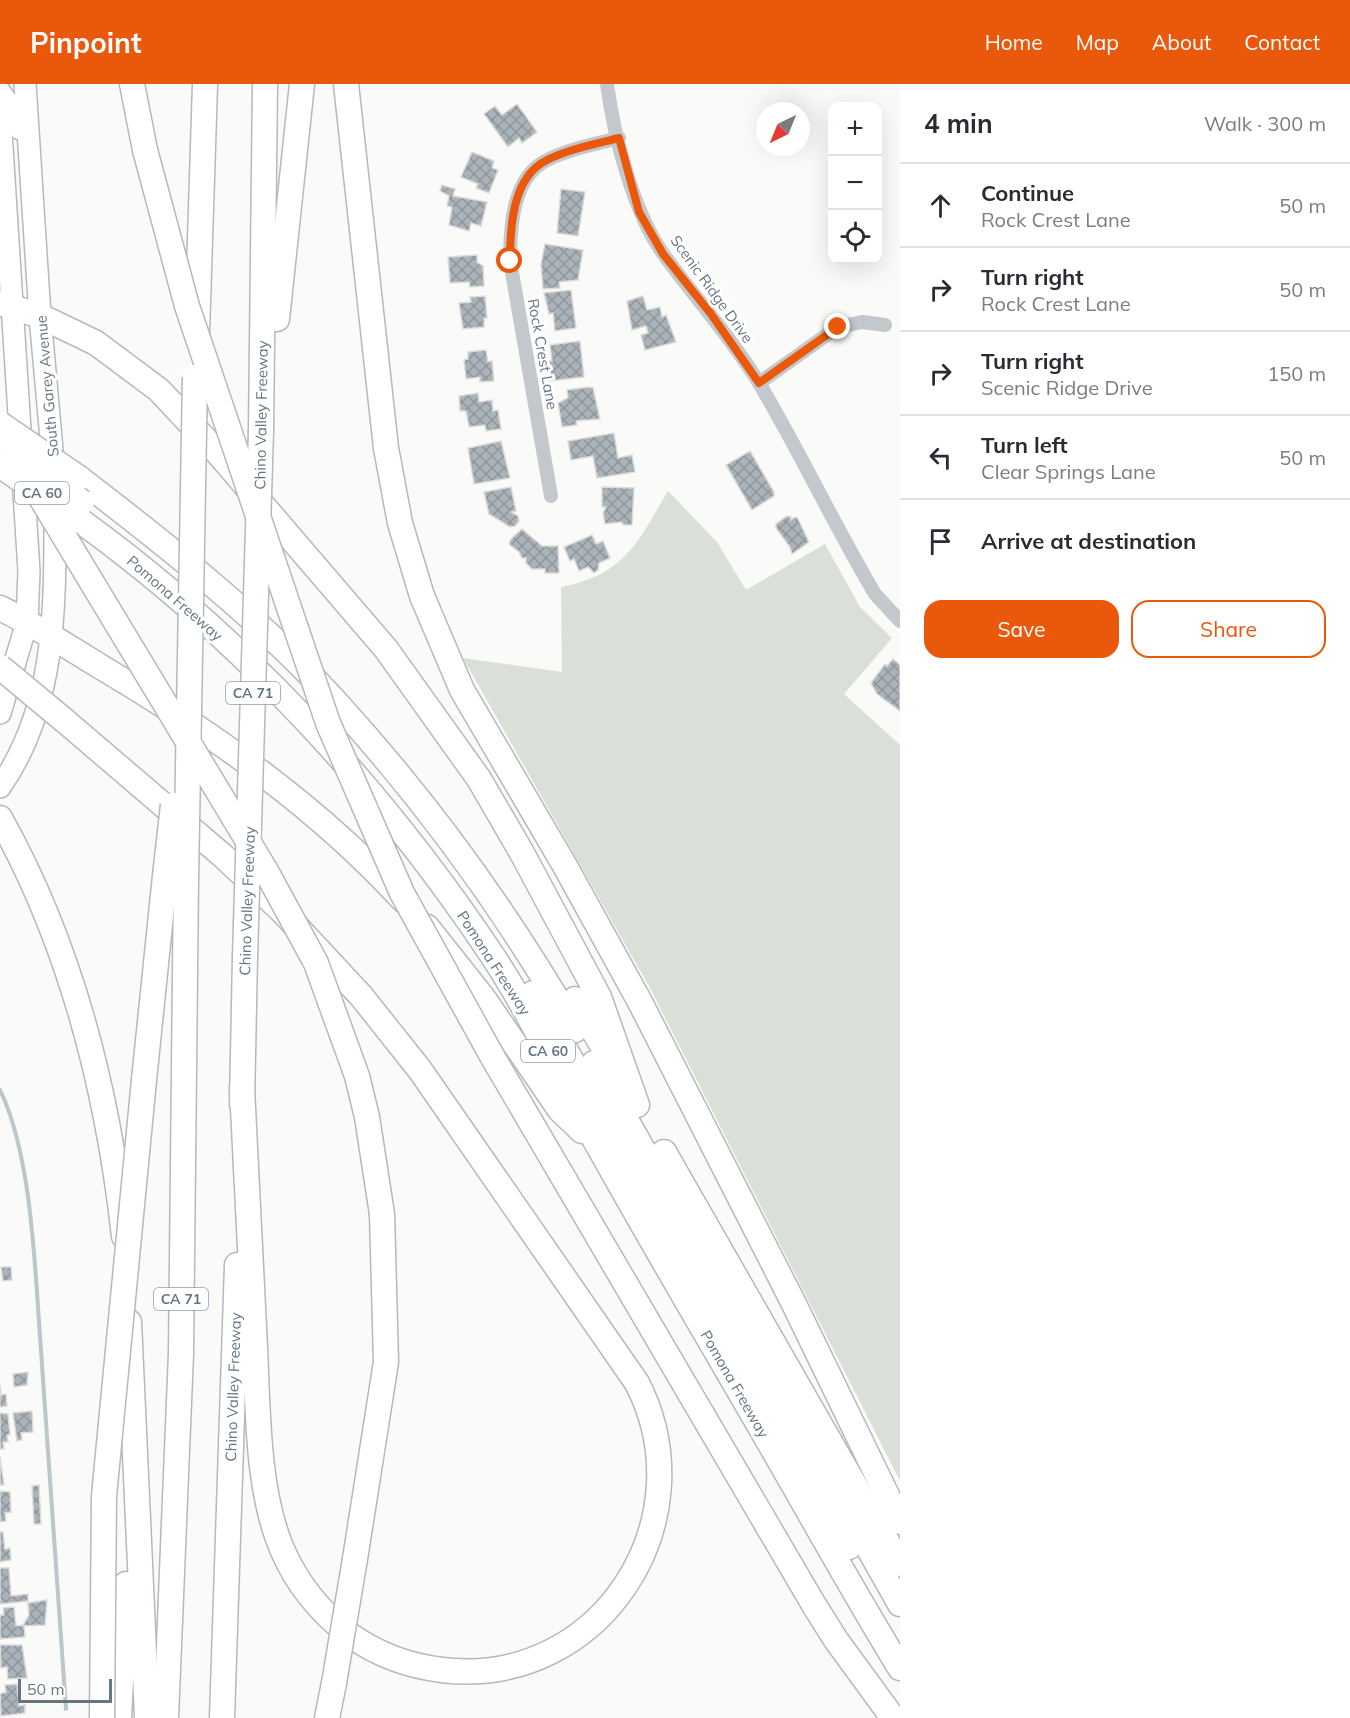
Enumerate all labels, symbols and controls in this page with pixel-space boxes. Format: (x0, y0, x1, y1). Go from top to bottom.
text: Pinpoint (30, 25, 142, 60)
text: Home (985, 29, 1043, 55)
text: Map (1076, 29, 1119, 55)
text: About (1152, 29, 1211, 55)
text: Contact (1244, 29, 1320, 55)
north arrow (756, 102, 810, 156)
map controls (828, 102, 882, 264)
button: + (828, 102, 882, 156)
text: 4 min (924, 107, 993, 140)
text: Walk · 300 m (1204, 111, 1326, 136)
button: − (828, 156, 882, 210)
text: Continue (981, 179, 1074, 207)
icon: ahead (924, 189, 957, 222)
text: 50 m (1279, 193, 1326, 218)
text: Rock Crest Lane (981, 207, 1131, 232)
button: locate (828, 210, 882, 264)
street label: Scenic Ridge Drive (666, 231, 758, 347)
route start (496, 247, 522, 273)
text: Turn right (981, 263, 1084, 291)
icon: right (924, 273, 957, 306)
text: 50 m (1279, 277, 1326, 302)
text: Rock Crest Lane (981, 291, 1131, 316)
street label: Rock Crest Lane (524, 297, 562, 411)
route end (824, 313, 850, 339)
street label: South Garey Avenue (31, 314, 63, 458)
street label: Chino Valley Freeway (250, 340, 272, 490)
text: Turn right (981, 347, 1084, 375)
icon: right (924, 357, 957, 390)
text: 150 m (1267, 361, 1326, 386)
text: Scenic Ridge Drive (981, 375, 1153, 400)
text: Turn left (981, 431, 1068, 459)
icon: left (924, 441, 957, 474)
text: 50 m (1279, 445, 1326, 470)
text: Clear Springs Lane (981, 459, 1156, 484)
road number: CA 60 (15, 482, 69, 504)
icon: arrive (924, 525, 957, 558)
text: Arrive at destination (981, 527, 1196, 555)
street label: Pomona Freeway (123, 551, 227, 645)
button: Save (924, 600, 1119, 658)
button: Share (1131, 600, 1326, 658)
road number: CA 71 (226, 682, 280, 704)
street label: Chino Valley Freeway (235, 826, 259, 976)
street label: Pomona Freeway (453, 907, 535, 1019)
road number: CA 60 (521, 1040, 575, 1062)
road number: CA 71 (154, 1288, 208, 1310)
street label: Chino Valley Freeway (221, 1312, 245, 1462)
street label: Pomona Freeway (697, 1327, 774, 1441)
scale bar (18, 1676, 112, 1704)
text: 50 m (27, 1679, 64, 1699)

